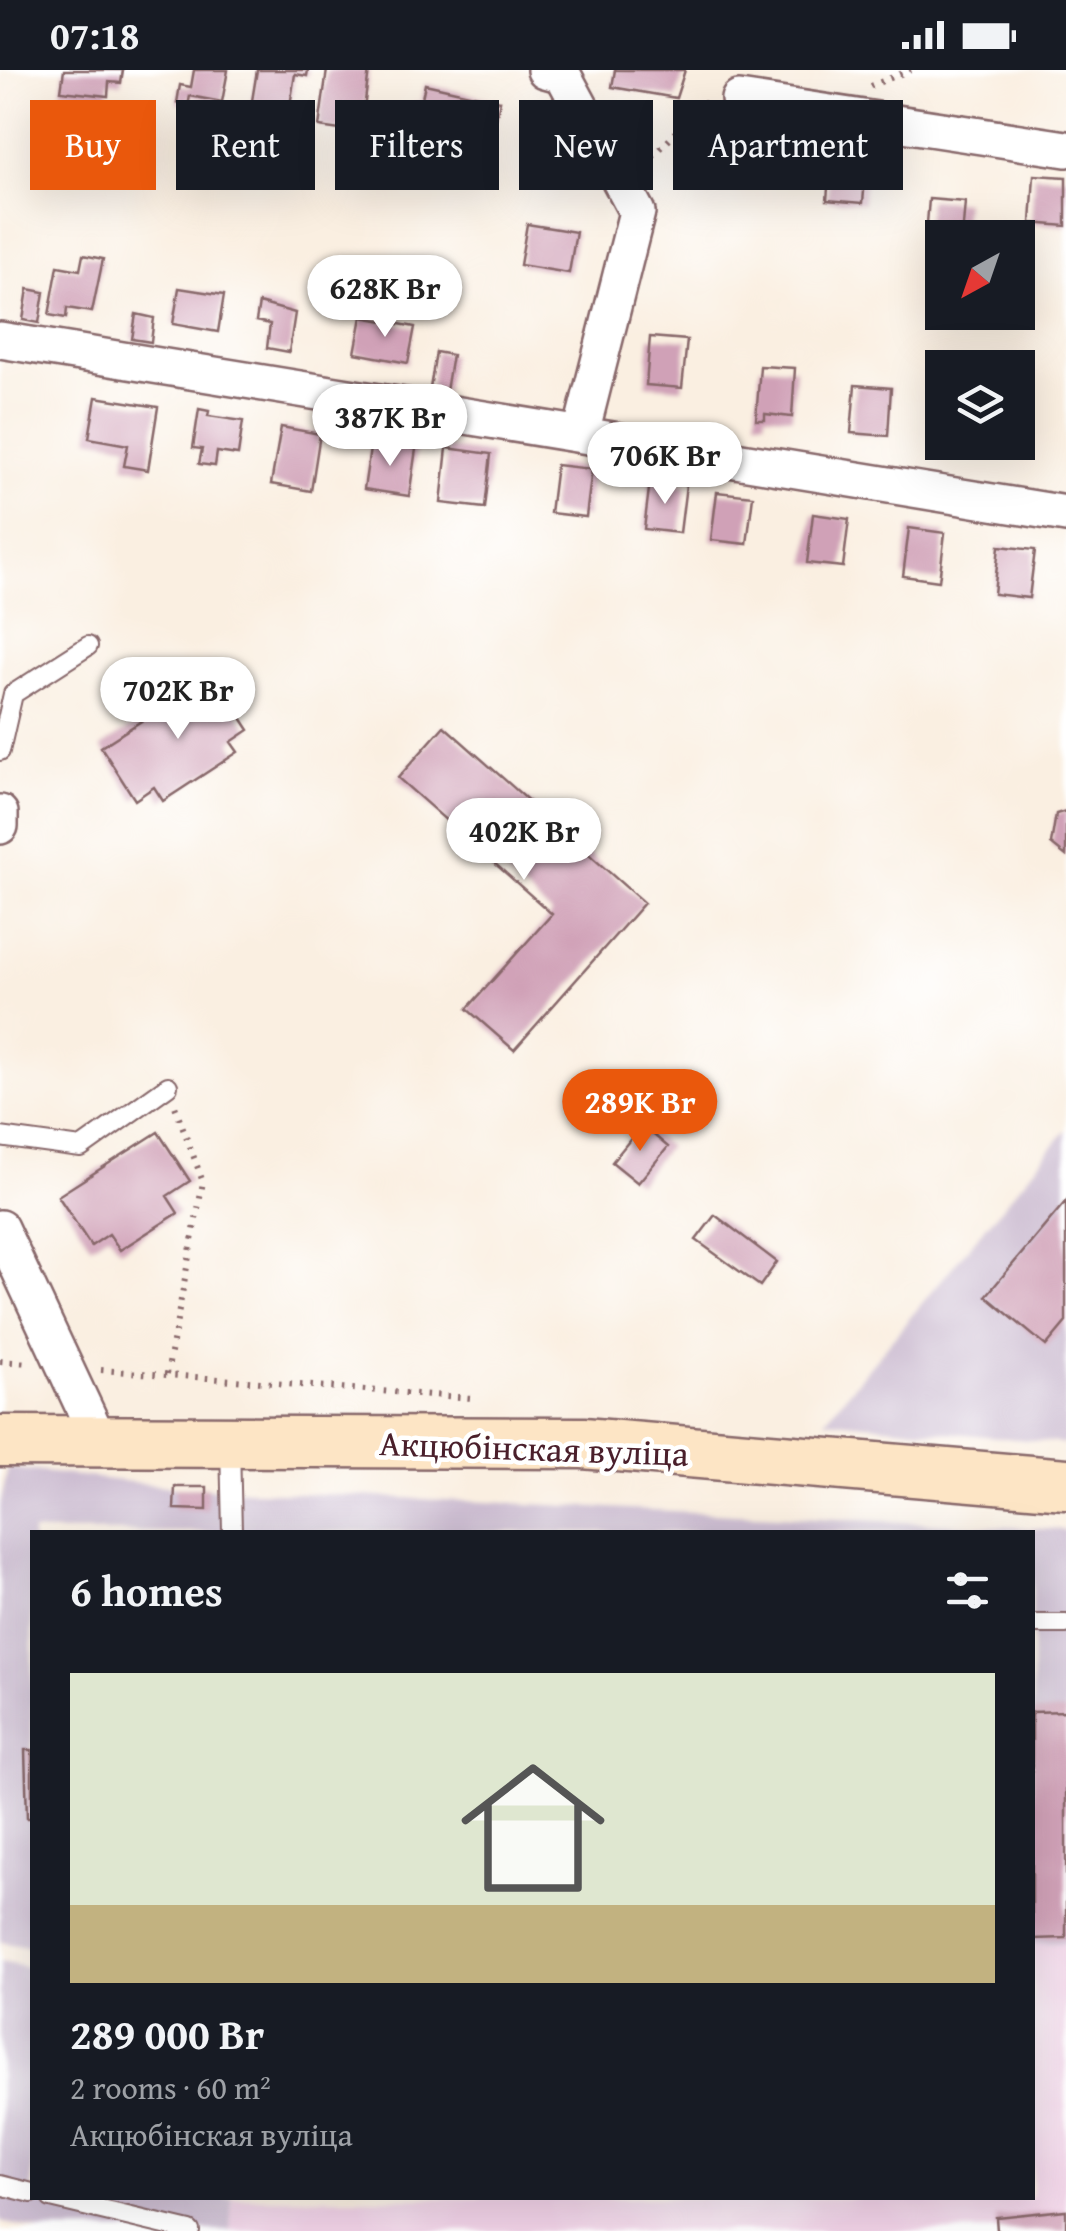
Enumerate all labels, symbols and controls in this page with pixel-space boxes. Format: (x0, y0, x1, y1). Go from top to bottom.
text: 07:18 (50, 7, 140, 63)
chip: Buy (30, 100, 156, 190)
chip: Rent (176, 100, 315, 190)
chip: Filters (335, 100, 499, 190)
chip: New (519, 100, 653, 190)
chip: Apartment (673, 100, 903, 190)
north arrow (925, 220, 1035, 330)
map controls (925, 220, 1035, 460)
pin: 628K Br (293, 255, 477, 340)
text: 628K Br (329, 264, 441, 311)
button: layers (925, 350, 1035, 460)
pin: 387K Br (298, 384, 482, 469)
text: 387K Br (334, 393, 446, 440)
pin: 706K Br (573, 422, 757, 507)
text: 706K Br (609, 431, 721, 478)
pin: 702K Br (86, 657, 270, 742)
text: 702K Br (122, 666, 234, 713)
pin: 402K Br (432, 798, 616, 883)
text: 402K Br (468, 807, 580, 854)
pin: 289K Br (548, 1069, 732, 1154)
text: 289K Br (584, 1078, 696, 1125)
street label: Акцюбінская вуліца (379, 1417, 690, 1479)
text: 6 homes (70, 1560, 223, 1621)
icon: filters (940, 1563, 995, 1618)
icon: home (443, 1738, 623, 1918)
text: 289 000 Br (70, 2003, 264, 2064)
text: 2 rooms · 60 m² (70, 2064, 271, 2111)
text: Акцюбінская вуліца (70, 2111, 353, 2158)

